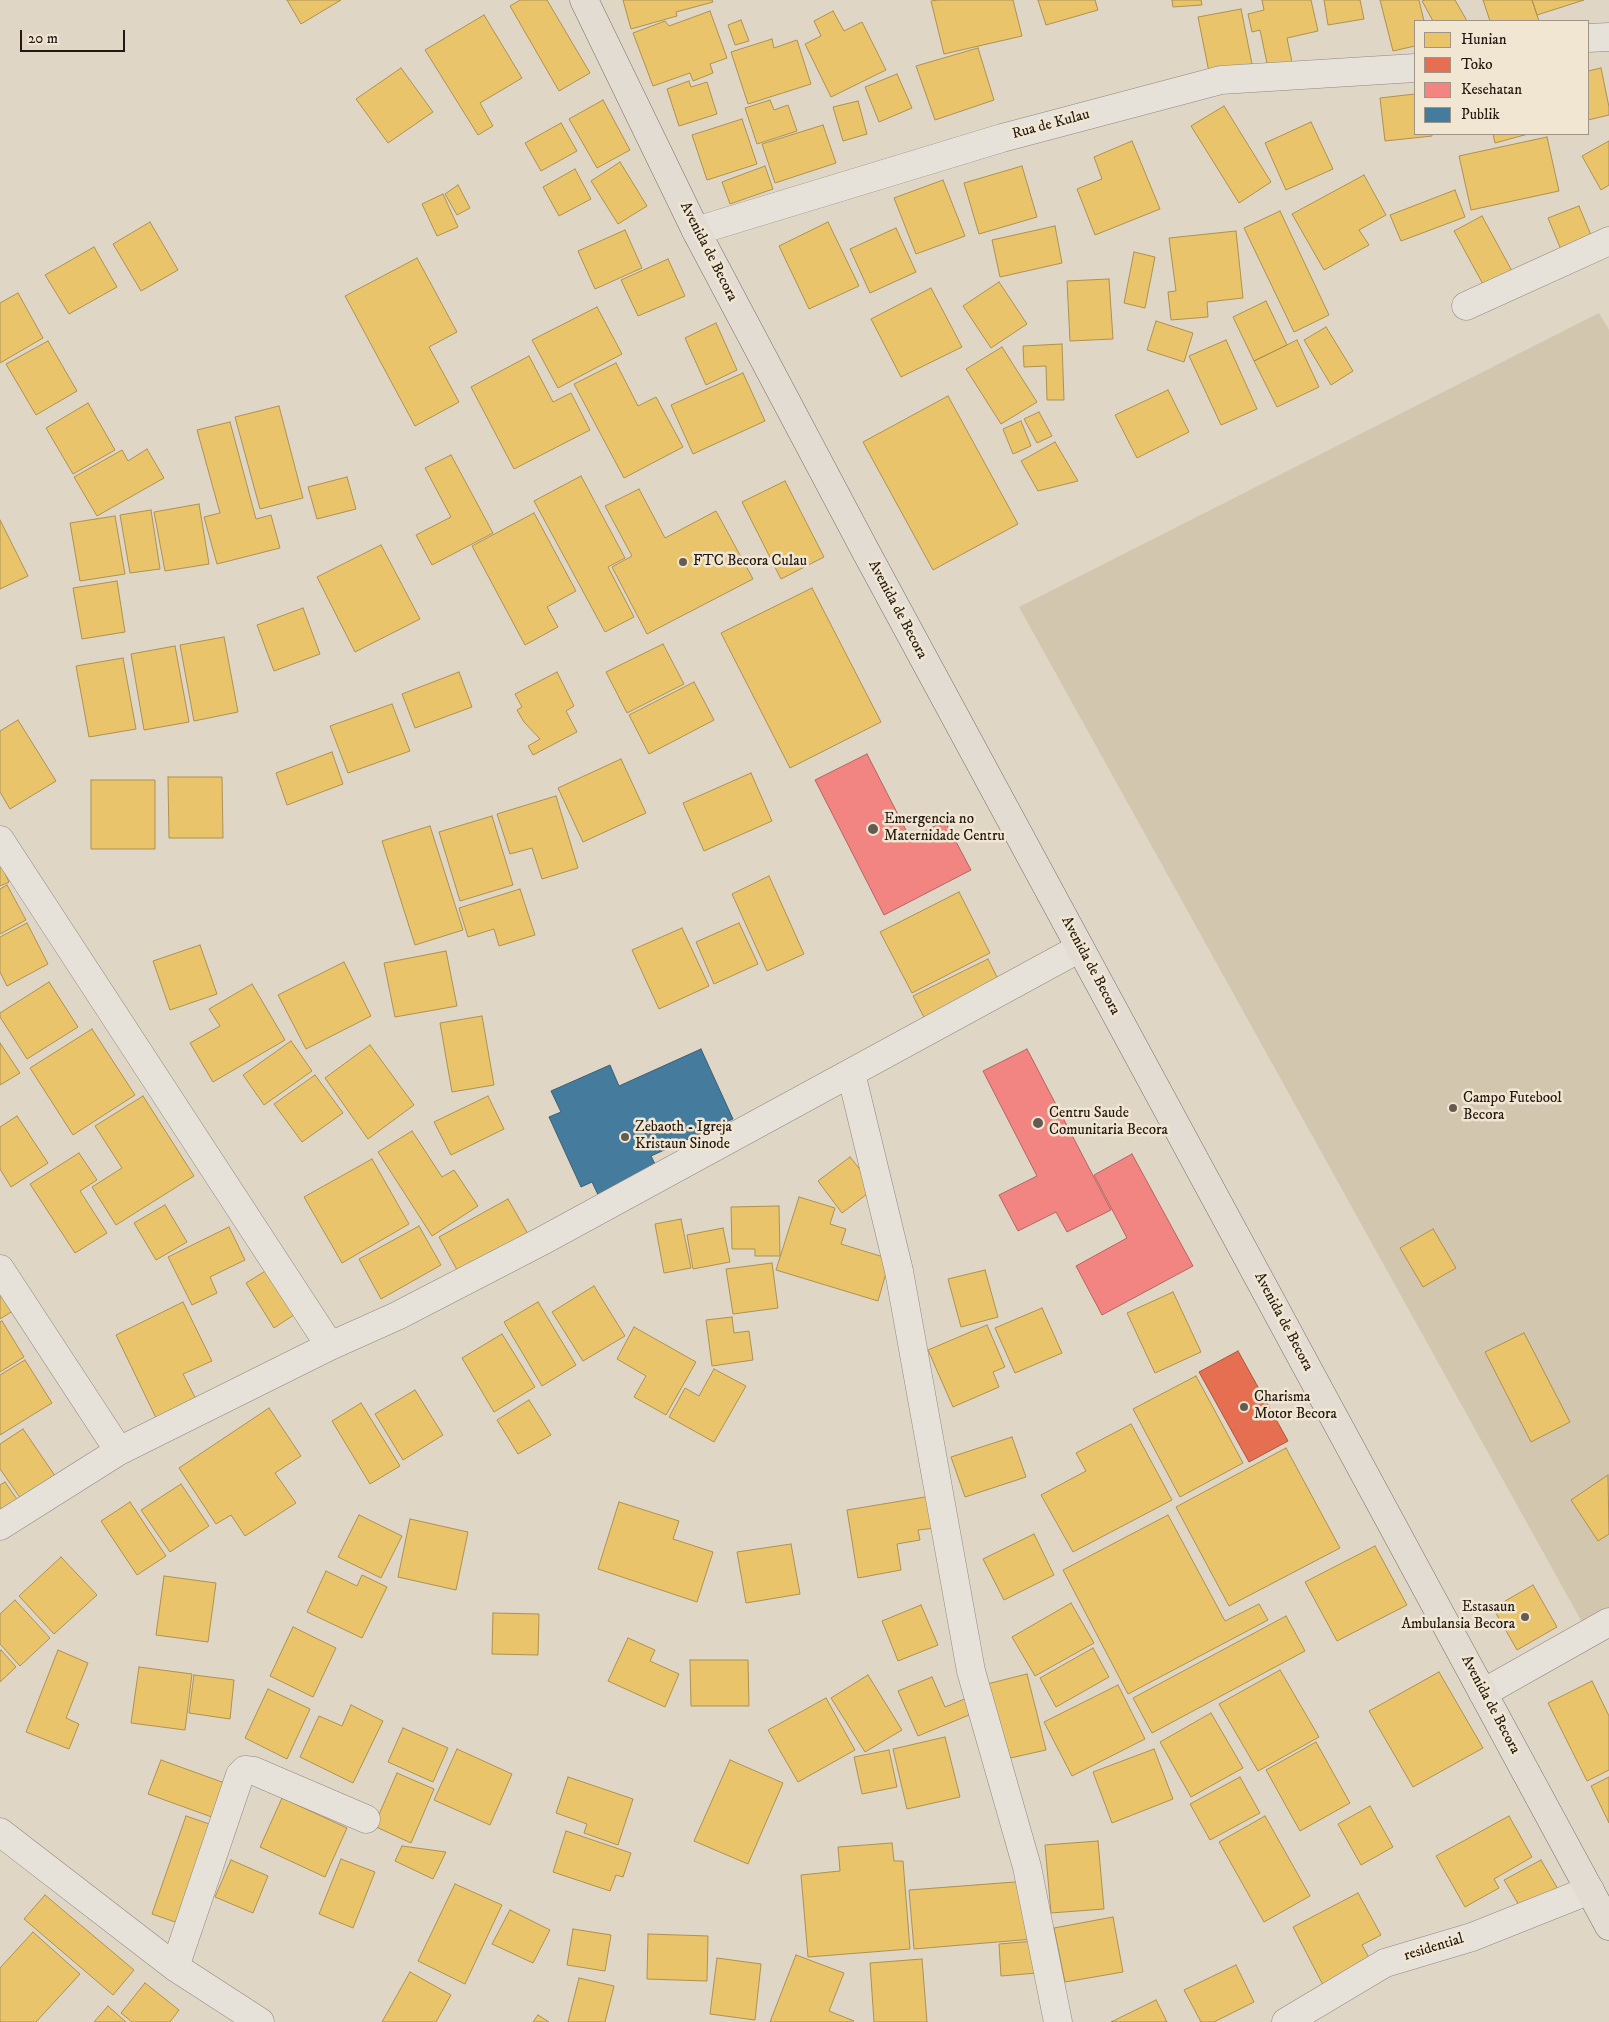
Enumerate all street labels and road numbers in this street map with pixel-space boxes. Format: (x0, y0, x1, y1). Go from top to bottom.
street label: Rua de Kulau (1010, 106, 1092, 144)
street label: Avenida de Becora (675, 199, 741, 305)
street label: Avenida de Becora (863, 558, 931, 662)
street label: Avenida de Becora (1056, 914, 1124, 1018)
street label: Avenida de Becora (1249, 1270, 1317, 1374)
street label: Avenida de Becora (1456, 1653, 1524, 1757)
street label: residential (1402, 1930, 1466, 1966)

